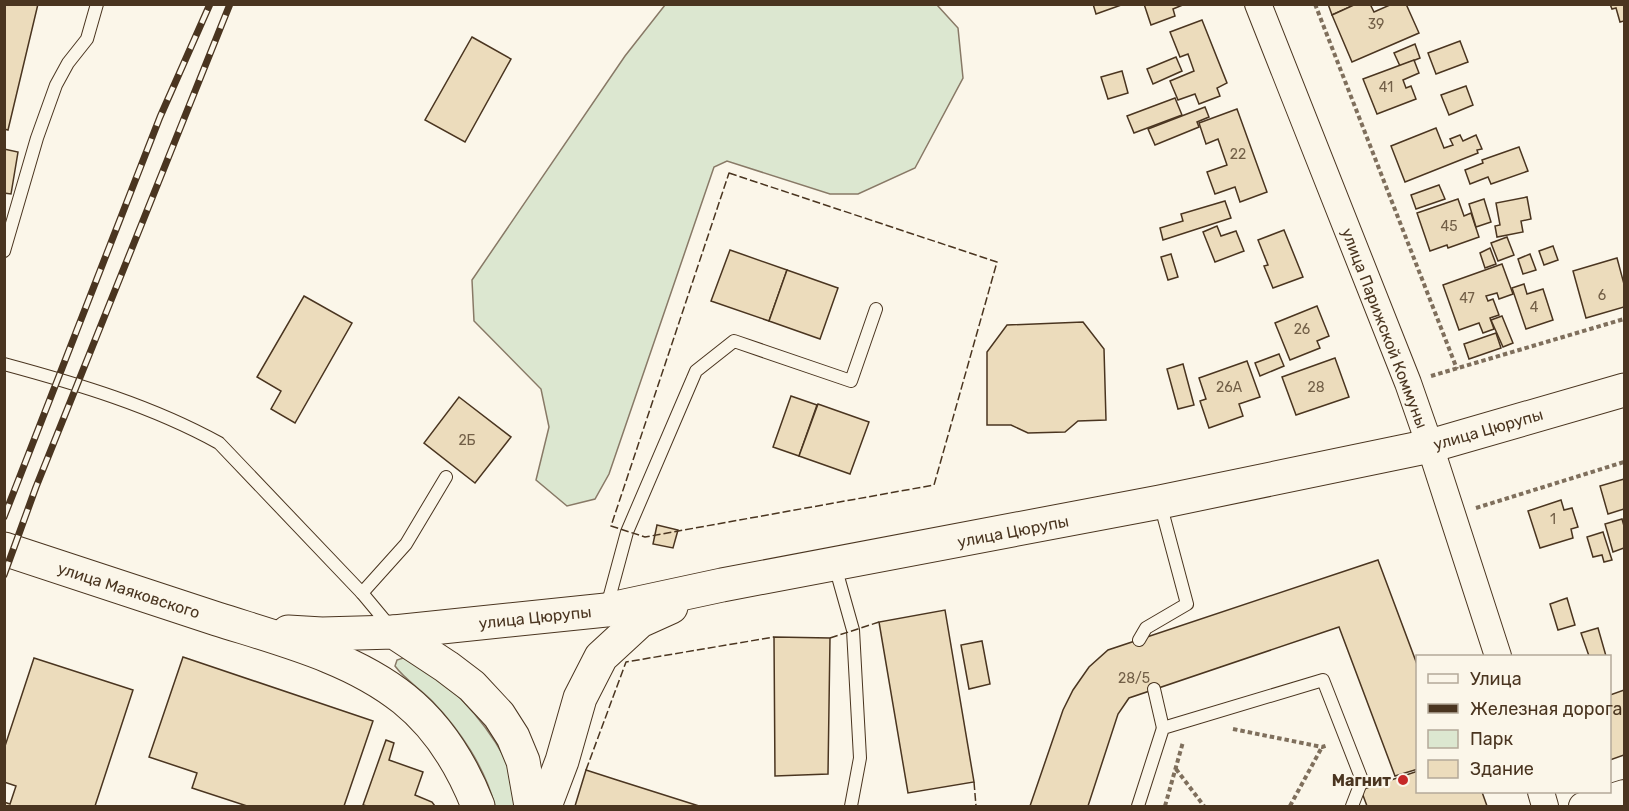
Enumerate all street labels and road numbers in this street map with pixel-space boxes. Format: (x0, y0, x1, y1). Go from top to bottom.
street label: улица Парижской Коммуны (1338, 225, 1432, 431)
street label: улица Цюрупы (1431, 405, 1545, 454)
street label: улица Цюрупы (956, 511, 1070, 552)
street label: улица Маяковского (55, 558, 202, 622)
street label: улица Цюрупы (478, 602, 592, 633)

